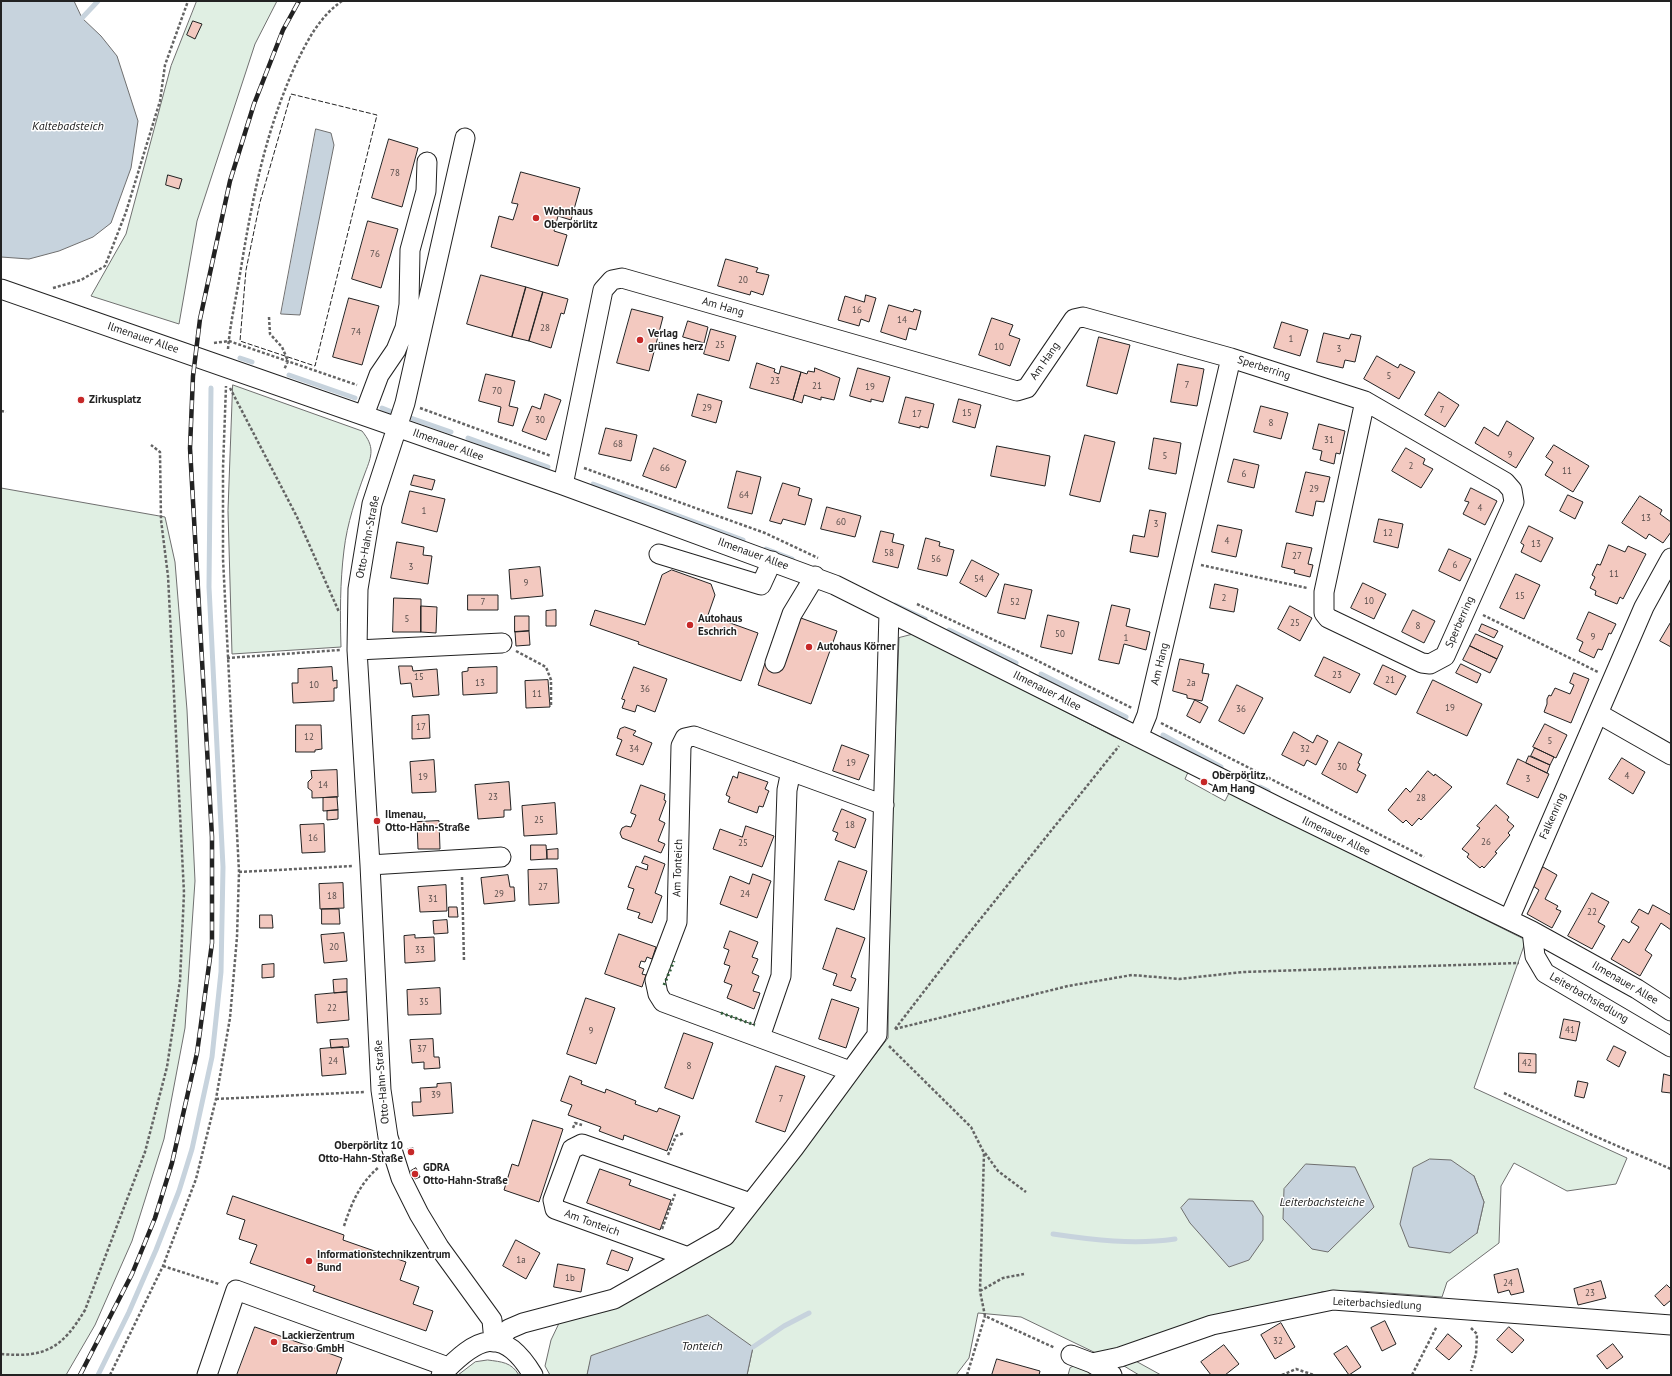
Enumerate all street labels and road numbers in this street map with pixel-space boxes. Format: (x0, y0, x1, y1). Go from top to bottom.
street label: Am Hang (700, 295, 746, 319)
street label: Ilmenauer Allee (106, 320, 180, 356)
street label: Am Hang (1027, 340, 1063, 382)
street label: Sperberring (1236, 353, 1292, 383)
street label: Ilmenauer Allee (411, 426, 485, 464)
street label: Otto-Hahn-Straße (353, 494, 383, 580)
street label: Ilmenauer Allee (716, 535, 790, 573)
street label: Sperberring (1443, 594, 1477, 650)
street label: Am Hang (1148, 642, 1172, 686)
street label: Ilmenauer Allee (1011, 668, 1083, 714)
street label: Falkenring (1537, 791, 1569, 841)
street label: Ilmenauer Allee (1300, 814, 1372, 858)
street label: Am Tonteich (670, 839, 686, 897)
street label: Ilmenauer Allee (1589, 959, 1661, 1007)
street label: Leiterbachsiedlung (1547, 970, 1631, 1026)
street label: Otto-Hahn-Straße (372, 1039, 392, 1125)
street label: Am Tonteich (562, 1207, 622, 1239)
street label: Leiterbachsiedlung (1332, 1295, 1422, 1313)

